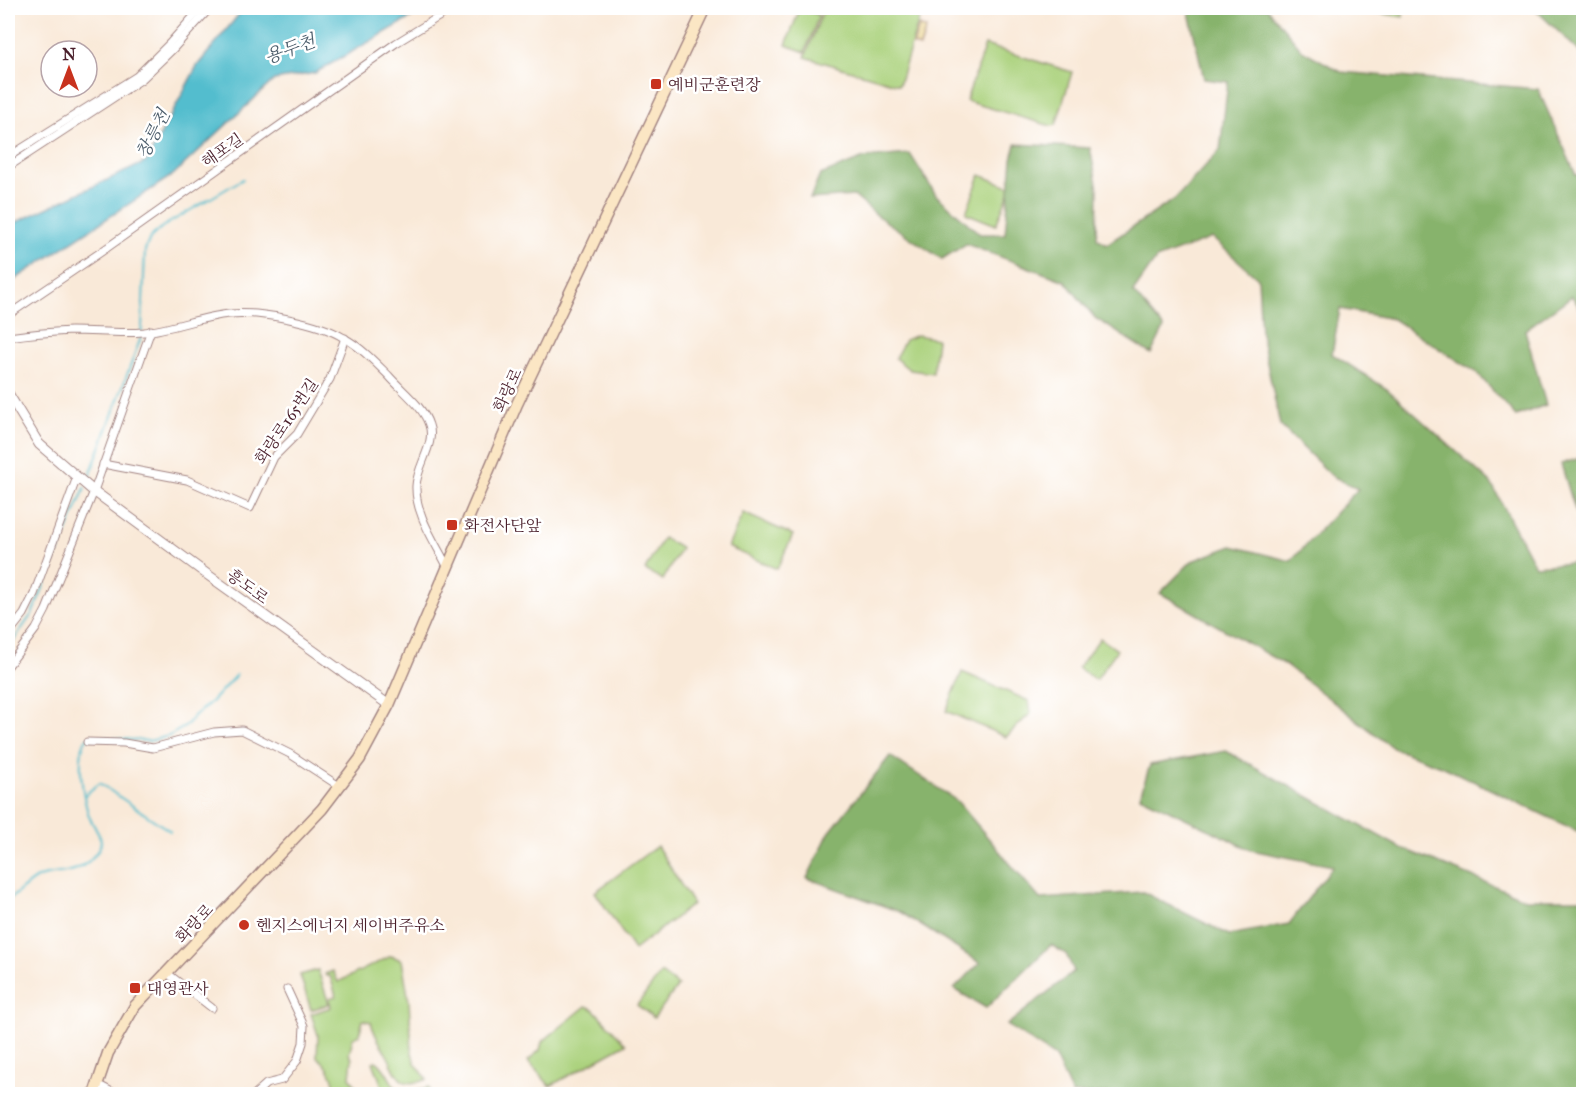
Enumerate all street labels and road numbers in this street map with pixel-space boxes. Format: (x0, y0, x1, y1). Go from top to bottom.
street label: 해포길 (198, 129, 247, 171)
street label: 화랑로 (489, 365, 526, 415)
street label: 화랑로165번길 (251, 375, 322, 468)
street label: 흥도로 (223, 565, 272, 608)
street label: 화랑로 (172, 900, 217, 947)

